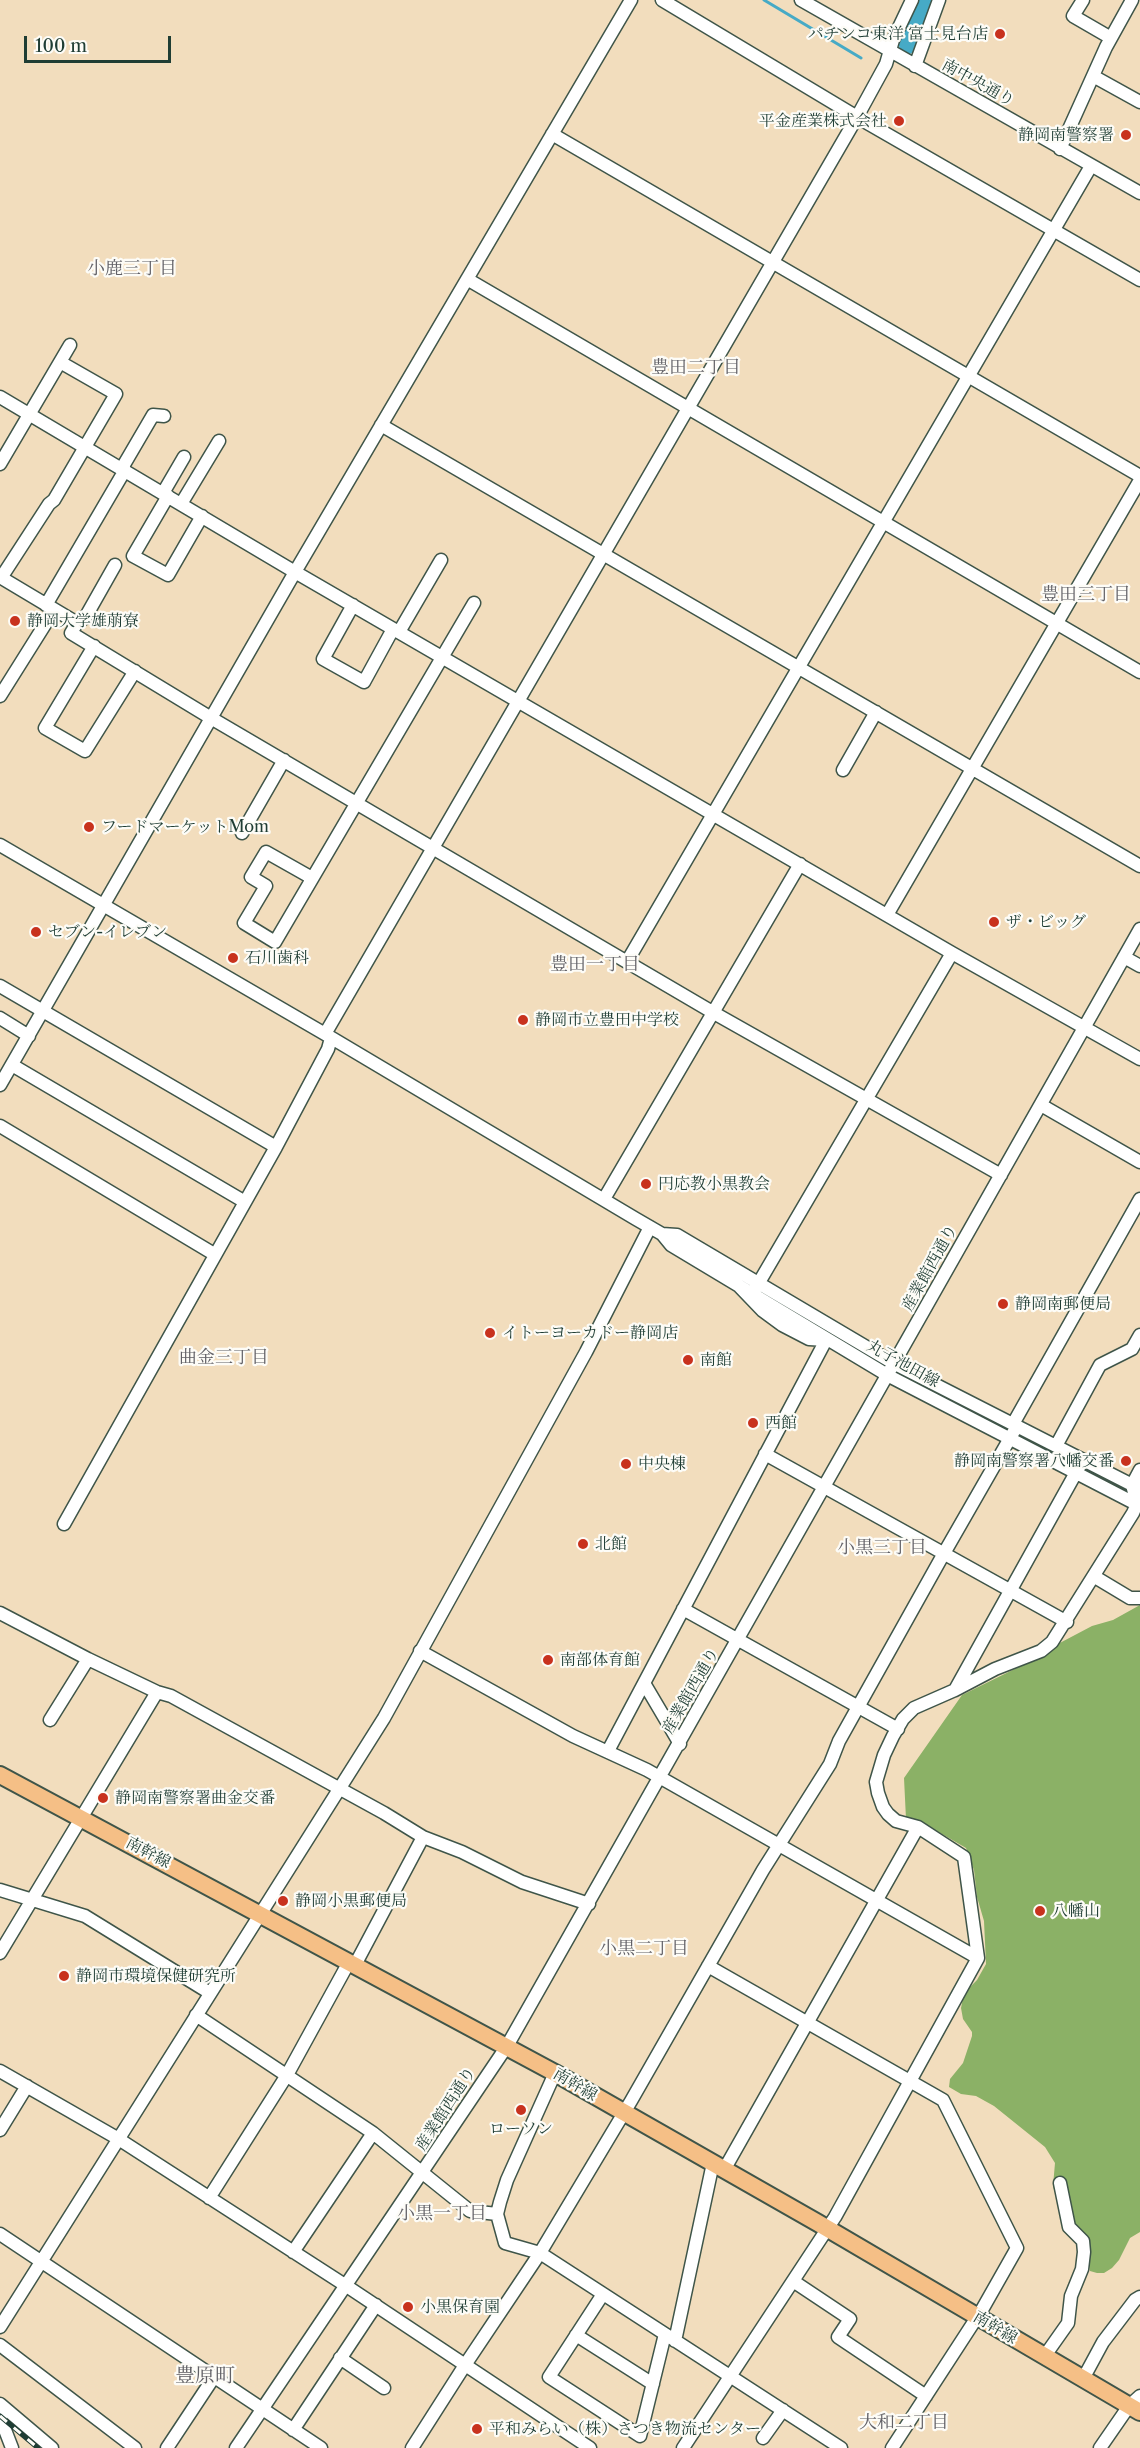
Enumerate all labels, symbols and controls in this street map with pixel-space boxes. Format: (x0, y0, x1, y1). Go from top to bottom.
scale bar (27, 24, 174, 62)
place label: パチンコ東洋 富士見台店 (808, 24, 988, 44)
marker: パチンコ東洋 富士見台店 (993, 27, 1007, 41)
text: 100 m (35, 35, 87, 57)
street label: 南中央通り (938, 55, 1018, 111)
place label: 平金産業株式会社 (759, 111, 887, 131)
marker: 平金産業株式会社 (892, 114, 906, 128)
place label: 静岡南警察署 (1018, 125, 1114, 145)
marker: 静岡南警察署 (1119, 128, 1133, 142)
district label: 小鹿三丁目 (87, 258, 177, 280)
district label: 豊田二丁目 (651, 357, 741, 379)
district label: 豊田三丁目 (1041, 584, 1131, 606)
place label: 静岡大学雄萠寮 (27, 611, 139, 631)
marker: 静岡大学雄萠寮 (8, 614, 22, 628)
place label: フードマーケットMom (101, 817, 269, 837)
marker: フードマーケットMom (82, 820, 96, 834)
place label: ザ・ビッグ (1006, 912, 1086, 932)
marker: ザ・ビッグ (987, 915, 1001, 929)
place label: セブン-イレブン (48, 922, 167, 942)
marker: セブン-イレブン (29, 925, 43, 939)
place label: 石川歯科 (245, 948, 309, 968)
marker: 石川歯科 (226, 951, 240, 965)
district label: 豊田一丁目 (550, 954, 640, 976)
place label: 静岡市立豊田中学校 (535, 1010, 679, 1030)
marker: 静岡市立豊田中学校 (516, 1013, 530, 1027)
place label: 円応教小黒教会 (658, 1174, 770, 1194)
marker: 円応教小黒教会 (639, 1177, 653, 1191)
street label: 産業館西通り (898, 1221, 962, 1315)
place label: 静岡南郵便局 (1015, 1294, 1111, 1314)
marker: 静岡南郵便局 (996, 1297, 1010, 1311)
place label: イトーヨーカドー静岡店 (502, 1323, 678, 1343)
marker: イトーヨーカドー静岡店 (483, 1326, 497, 1340)
street label: 丸子池田線 (863, 1336, 943, 1392)
district label: 曲金三丁目 (179, 1347, 269, 1369)
place label: 南館 (700, 1350, 732, 1370)
marker: 南館 (681, 1353, 695, 1367)
place label: 西館 (765, 1413, 797, 1433)
marker: 西館 (746, 1416, 760, 1430)
place label: 静岡南警察署八幡交番 (954, 1451, 1114, 1471)
place label: 中央棟 (638, 1454, 686, 1474)
marker: 静岡南警察署八幡交番 (1119, 1454, 1133, 1468)
marker: 中央棟 (619, 1457, 633, 1471)
place label: 北館 (595, 1534, 627, 1554)
marker: 北館 (576, 1537, 590, 1551)
district label: 小黒三丁目 (837, 1537, 927, 1559)
street label: 産業館西通り (659, 1645, 723, 1737)
place label: 南部体育館 (560, 1650, 640, 1670)
marker: 南部体育館 (541, 1653, 555, 1667)
place label: 静岡南警察署曲金交番 (115, 1788, 275, 1808)
marker: 静岡南警察署曲金交番 (96, 1791, 110, 1805)
street label: 南幹線 (122, 1833, 174, 1873)
place label: 静岡小黒郵便局 (295, 1891, 407, 1911)
marker: 静岡小黒郵便局 (276, 1894, 290, 1908)
place label: 八幡山 (1052, 1901, 1100, 1921)
marker: 八幡山 (1033, 1904, 1047, 1918)
district label: 小黒二丁目 (599, 1938, 689, 1960)
place label: 静岡市環境保健研究所 (76, 1966, 236, 1986)
marker: 静岡市環境保健研究所 (57, 1969, 71, 1983)
street label: 産業館西通り (412, 2064, 480, 2154)
street label: 南幹線 (549, 2064, 601, 2106)
marker: ローソン (514, 2103, 528, 2117)
place label: ローソン (489, 2119, 553, 2139)
district label: 小黒一丁目 (397, 2203, 487, 2225)
place label: 小黒保育園 (420, 2297, 500, 2317)
marker: 小黒保育園 (401, 2300, 415, 2314)
street label: 南幹線 (969, 2307, 1021, 2349)
district label: 豊原町 (175, 2364, 235, 2388)
district label: 大和二丁目 (859, 2412, 949, 2434)
place label: 平和みらい（株）さつき物流センター (489, 2419, 761, 2439)
marker: 平和みらい（株）さつき物流センター (470, 2422, 484, 2436)

